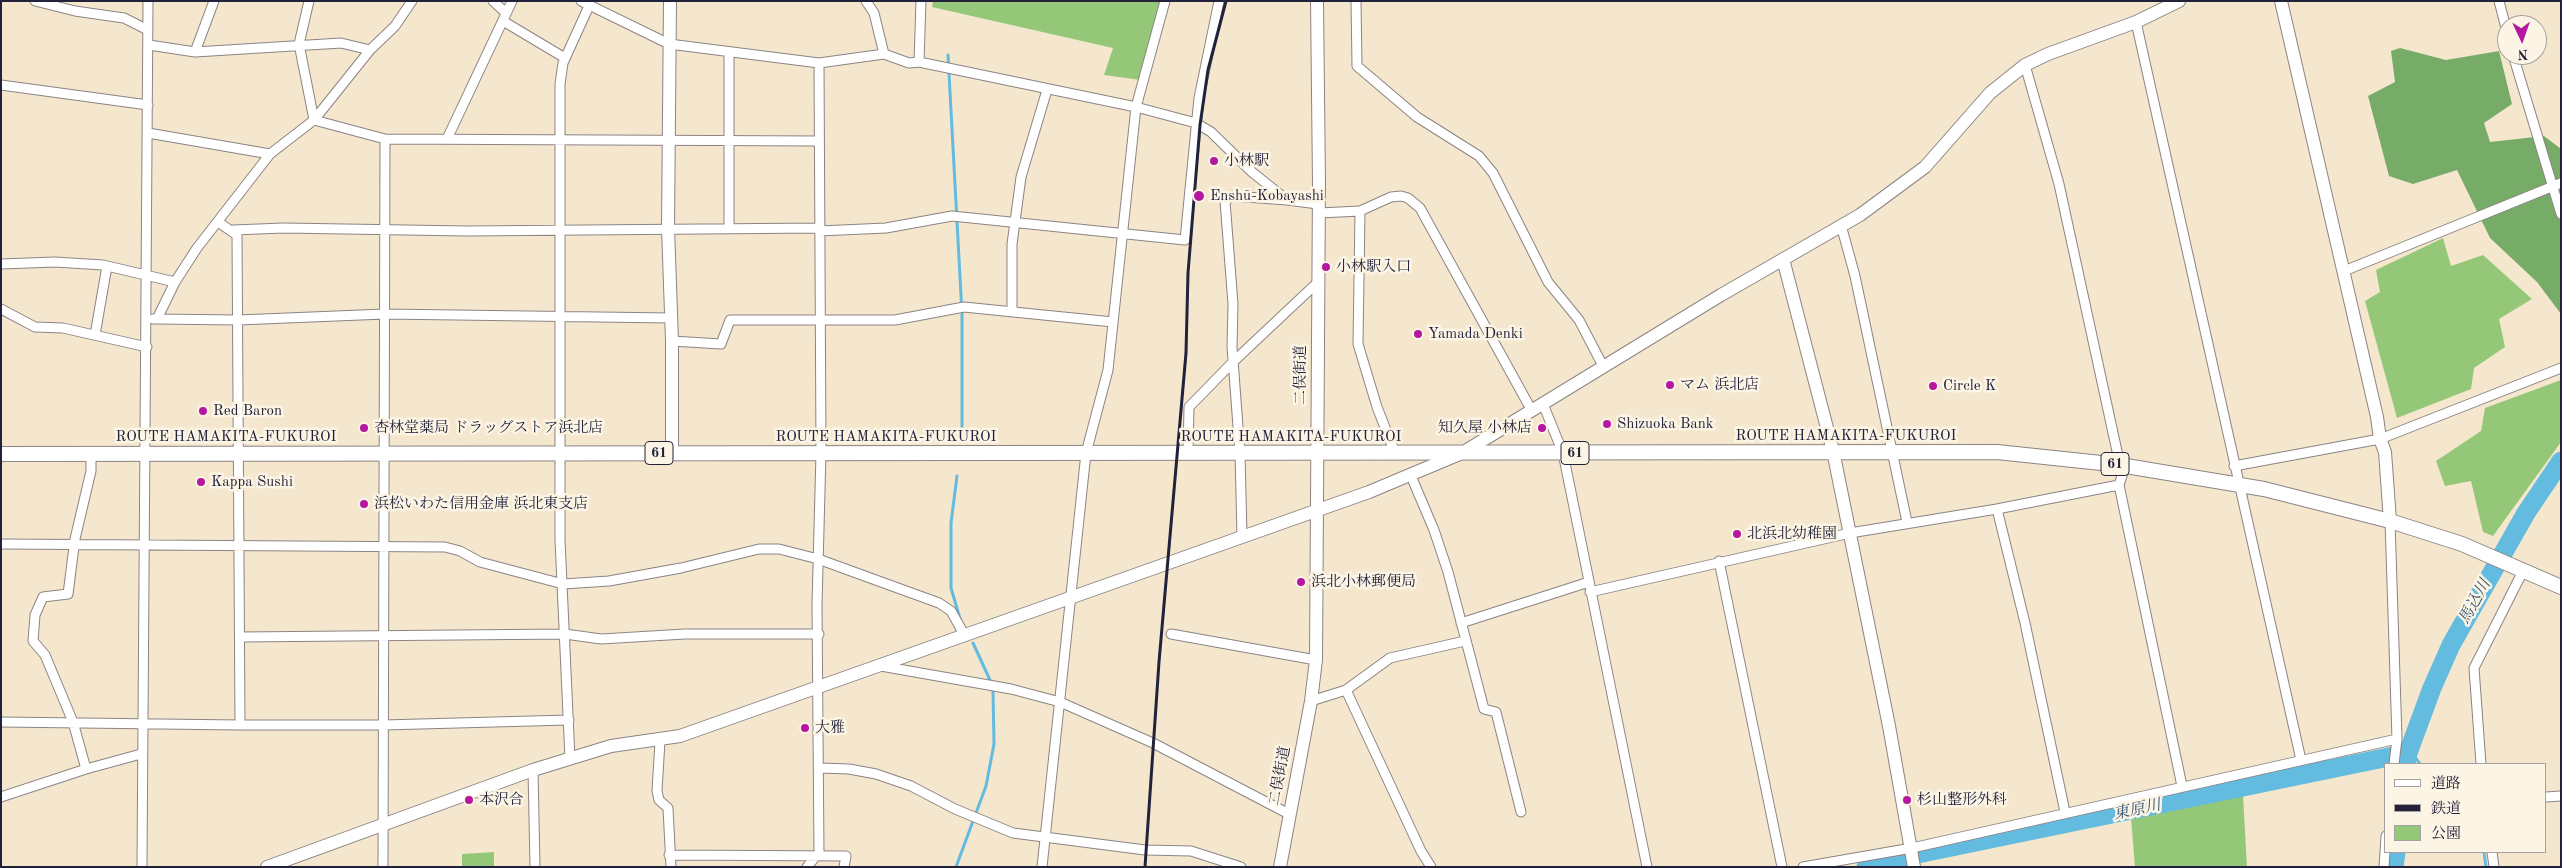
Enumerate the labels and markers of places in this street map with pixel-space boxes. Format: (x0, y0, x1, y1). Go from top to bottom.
place label: 小林駅 (1224, 152, 1269, 170)
marker: 小林駅 (1208, 155, 1220, 167)
place label: Enshū-Kobayashi (1210, 187, 1324, 205)
marker: Enshū-Kobayashi (1192, 189, 1206, 203)
place label: 小林駅入口 (1336, 258, 1411, 276)
marker: 小林駅入口 (1320, 261, 1332, 273)
place label: Yamada Denki (1428, 325, 1523, 343)
marker: Yamada Denki (1412, 328, 1424, 340)
place label: マム 浜北店 (1680, 376, 1759, 394)
place label: Circle K (1943, 377, 1996, 395)
marker: マム 浜北店 (1664, 379, 1676, 391)
marker: Circle K (1927, 380, 1939, 392)
place label: Red Baron (213, 402, 282, 420)
marker: Red Baron (197, 405, 209, 417)
place label: Shizuoka Bank (1617, 415, 1714, 433)
marker: Shizuoka Bank (1601, 418, 1613, 430)
place label: 杏林堂薬局 ドラッグストア浜北店 (374, 419, 603, 437)
place label: 知久屋 小林店 (1438, 419, 1532, 437)
marker: 杏林堂薬局 ドラッグストア浜北店 (358, 422, 370, 434)
marker: 知久屋 小林店 (1536, 422, 1548, 434)
place label: Kappa Sushi (211, 473, 293, 491)
marker: Kappa Sushi (195, 476, 207, 488)
place label: 浜松いわた信用金庫 浜北東支店 (374, 495, 588, 513)
marker: 浜松いわた信用金庫 浜北東支店 (358, 498, 370, 510)
place label: 北浜北幼稚園 (1747, 525, 1837, 543)
marker: 北浜北幼稚園 (1731, 528, 1743, 540)
place label: 浜北小林郵便局 (1311, 573, 1416, 591)
marker: 浜北小林郵便局 (1295, 576, 1307, 588)
place label: 大雅 (815, 719, 845, 737)
marker: 大雅 (799, 722, 811, 734)
place label: 本沢合 (479, 791, 524, 809)
place label: 杉山整形外科 (1917, 791, 2007, 809)
marker: 本沢合 (463, 794, 475, 806)
marker: 杉山整形外科 (1901, 794, 1913, 806)

